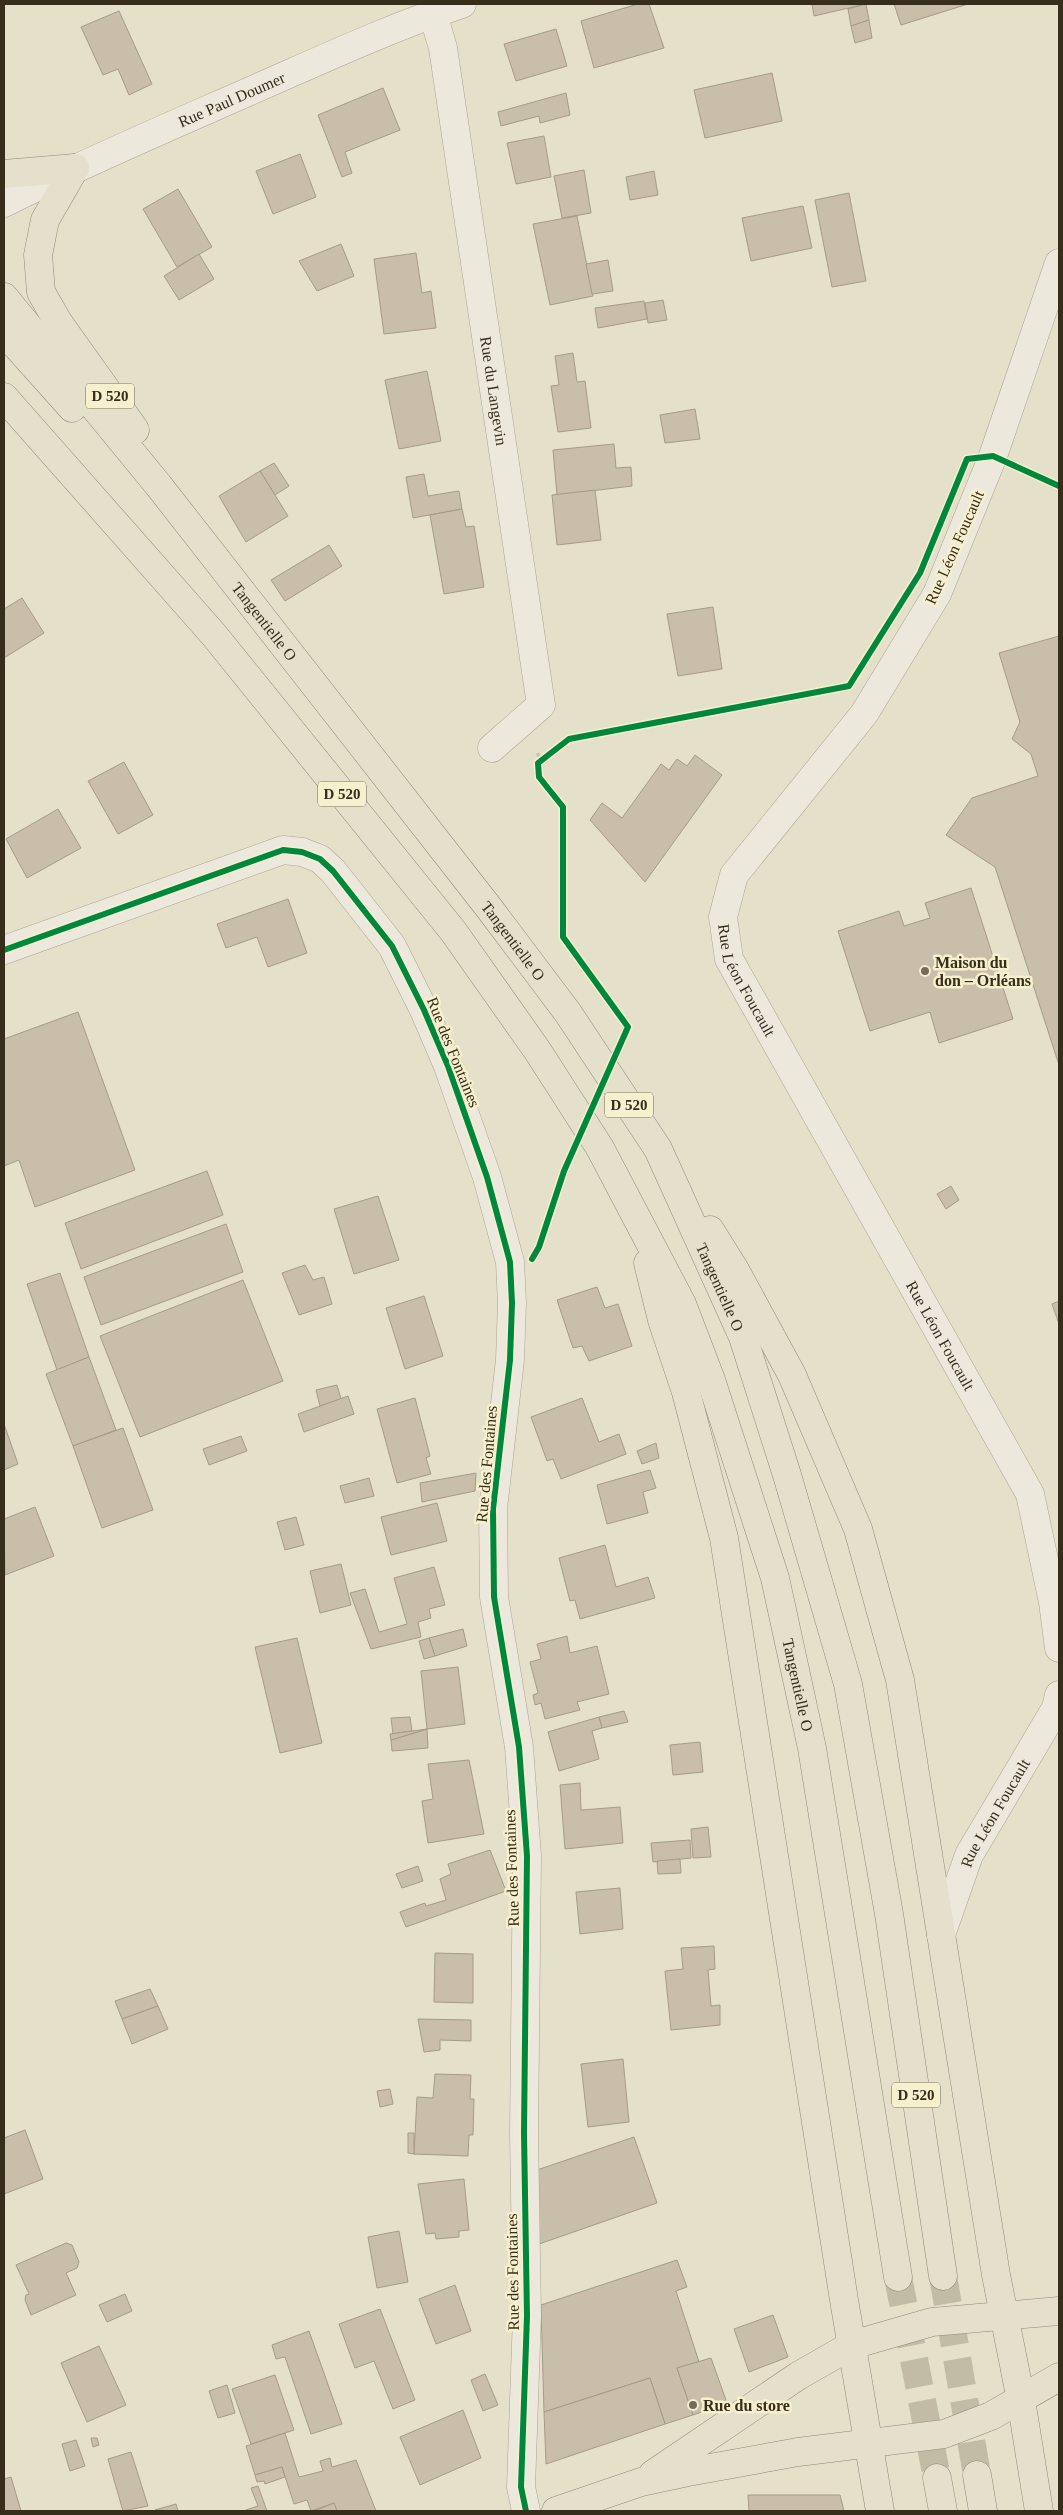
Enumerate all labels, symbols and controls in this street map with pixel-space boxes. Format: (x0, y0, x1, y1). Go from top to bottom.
street label: Rue Paul Doumer (176, 69, 288, 131)
street label: Rue du Langevin (477, 335, 510, 447)
road number: D 520 (86, 384, 134, 408)
street label: Rue Léon Foucault (922, 487, 987, 607)
street label: Tangentielle O (229, 579, 300, 664)
road number: D 520 (318, 782, 366, 806)
street label: Tangentielle O (478, 898, 548, 984)
street label: Rue Léon Foucault (715, 923, 779, 1040)
place label: Maison du don – Orléans (935, 954, 1031, 989)
marker: Maison du don – Orléans (919, 965, 931, 977)
street label: Rue des Fontaines (424, 995, 483, 1110)
road number: D 520 (605, 1092, 653, 1118)
street label: Tangentielle O (693, 1241, 747, 1334)
street label: Rue Léon Foucault (903, 1278, 978, 1394)
street label: Rue des Fontaines (473, 1405, 500, 1523)
street label: Tangentielle O (779, 1637, 816, 1733)
street label: Rue Léon Foucault (957, 1755, 1033, 1869)
street label: Rue des Fontaines (501, 1809, 522, 1927)
road number: D 520 (892, 2082, 940, 2108)
street label: Rue des Fontaines (503, 2213, 522, 2331)
place label: Rue du store (703, 2397, 790, 2414)
marker: Rue du store (687, 2399, 699, 2411)

